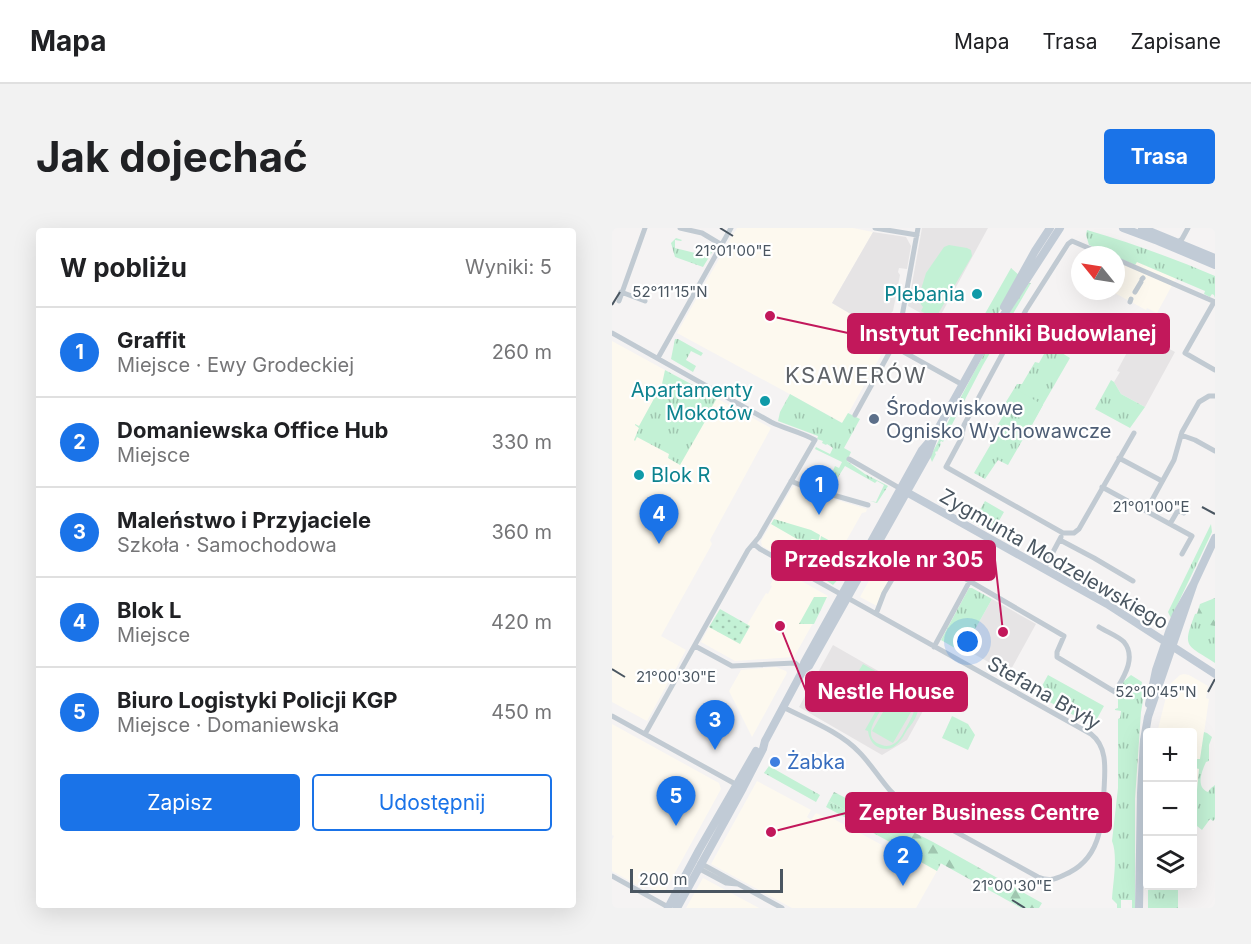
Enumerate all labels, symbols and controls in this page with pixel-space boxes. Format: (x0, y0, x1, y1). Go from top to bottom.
text: Mapa (30, 24, 107, 58)
text: Mapa (954, 29, 1010, 54)
text: Trasa (1043, 29, 1098, 54)
text: Zapisane (1131, 29, 1221, 54)
button: Trasa (1104, 129, 1215, 184)
text: Jak dojechać (36, 131, 308, 182)
text: 21°01'00"E (694, 241, 772, 260)
north arrow (1071, 246, 1125, 300)
text: W pobliżu (60, 252, 187, 283)
text: Wyniki: 5 (465, 255, 552, 279)
text: 52°11'15"N (632, 282, 708, 301)
place label: Plebania (884, 282, 965, 306)
marker: Plebania (970, 287, 984, 301)
callout: Instytut Techniki Budowlanej (848, 314, 1169, 353)
text: Instytut Techniki Budowlanej (859, 321, 1157, 346)
text: Graffit (117, 327, 186, 353)
text: 1 (75, 340, 84, 364)
text: 260 m (492, 340, 552, 364)
text: Miejsce · Ewy Grodeckiej (117, 353, 354, 377)
district label: KSAWERÓW (785, 362, 927, 388)
place label: Apartamenty Mokotów (631, 378, 753, 425)
marker: Apartamenty Mokotów (758, 394, 772, 408)
place label: Środowiskowe Ognisko Wychowawcze (886, 395, 1112, 443)
marker: Środowiskowe Ognisko Wychowawcze (867, 412, 881, 426)
text: Domaniewska Office Hub (117, 417, 388, 443)
text: 2 (73, 430, 86, 454)
text: 330 m (492, 430, 552, 454)
text: Miejsce (117, 443, 190, 467)
place label: Blok R (651, 463, 711, 487)
pin: 1 (800, 466, 838, 515)
marker: Blok R (632, 468, 646, 482)
street label: Zygmunta Modzelewskiego (935, 484, 1173, 634)
pin: 4 (640, 494, 678, 544)
text: 21°01'00"E (1112, 497, 1190, 516)
text: Maleństwo i Przyjaciele (117, 507, 371, 533)
text: 3 (73, 520, 86, 544)
text: 360 m (491, 520, 552, 544)
text: Szkoła · Samochodowa (117, 533, 337, 557)
callout: Przedszkole nr 305 (772, 541, 995, 580)
text: Przedszkole nr 305 (785, 547, 983, 572)
text: Blok L (117, 597, 181, 623)
text: 4 (73, 610, 86, 634)
text: 420 m (491, 610, 552, 634)
text: Miejsce (117, 623, 190, 647)
your location (953, 627, 982, 656)
street label: Stefana Bryły (983, 651, 1105, 735)
text: 21°00'30"E (636, 667, 716, 686)
callout: Nestle House (806, 672, 967, 711)
text: Nestle House (817, 679, 955, 704)
text: 52°10'45"N (1115, 682, 1197, 701)
text: Biuro Logistyki Policji KGP (117, 687, 398, 713)
text: 5 (73, 700, 86, 724)
text: 450 m (491, 700, 552, 724)
pin: 3 (696, 700, 734, 750)
text: Miejsce · Domaniewska (117, 713, 339, 737)
map controls (1143, 728, 1197, 890)
button: + (1143, 728, 1197, 782)
place label: Żabka (787, 749, 845, 774)
marker: Żabka (768, 755, 782, 769)
button: Zapisz (60, 774, 300, 831)
button: Udostępnij (312, 774, 552, 831)
pin: 5 (656, 776, 696, 826)
button: − (1143, 782, 1197, 836)
callout: Zepter Business Centre (846, 793, 1111, 832)
text: Zepter Business Centre (858, 800, 1100, 825)
pin: 2 (884, 836, 922, 886)
button: layers (1143, 836, 1197, 890)
scale bar (630, 866, 783, 894)
text: 200 m (639, 869, 687, 889)
text: 21°00'30"E (972, 876, 1052, 895)

